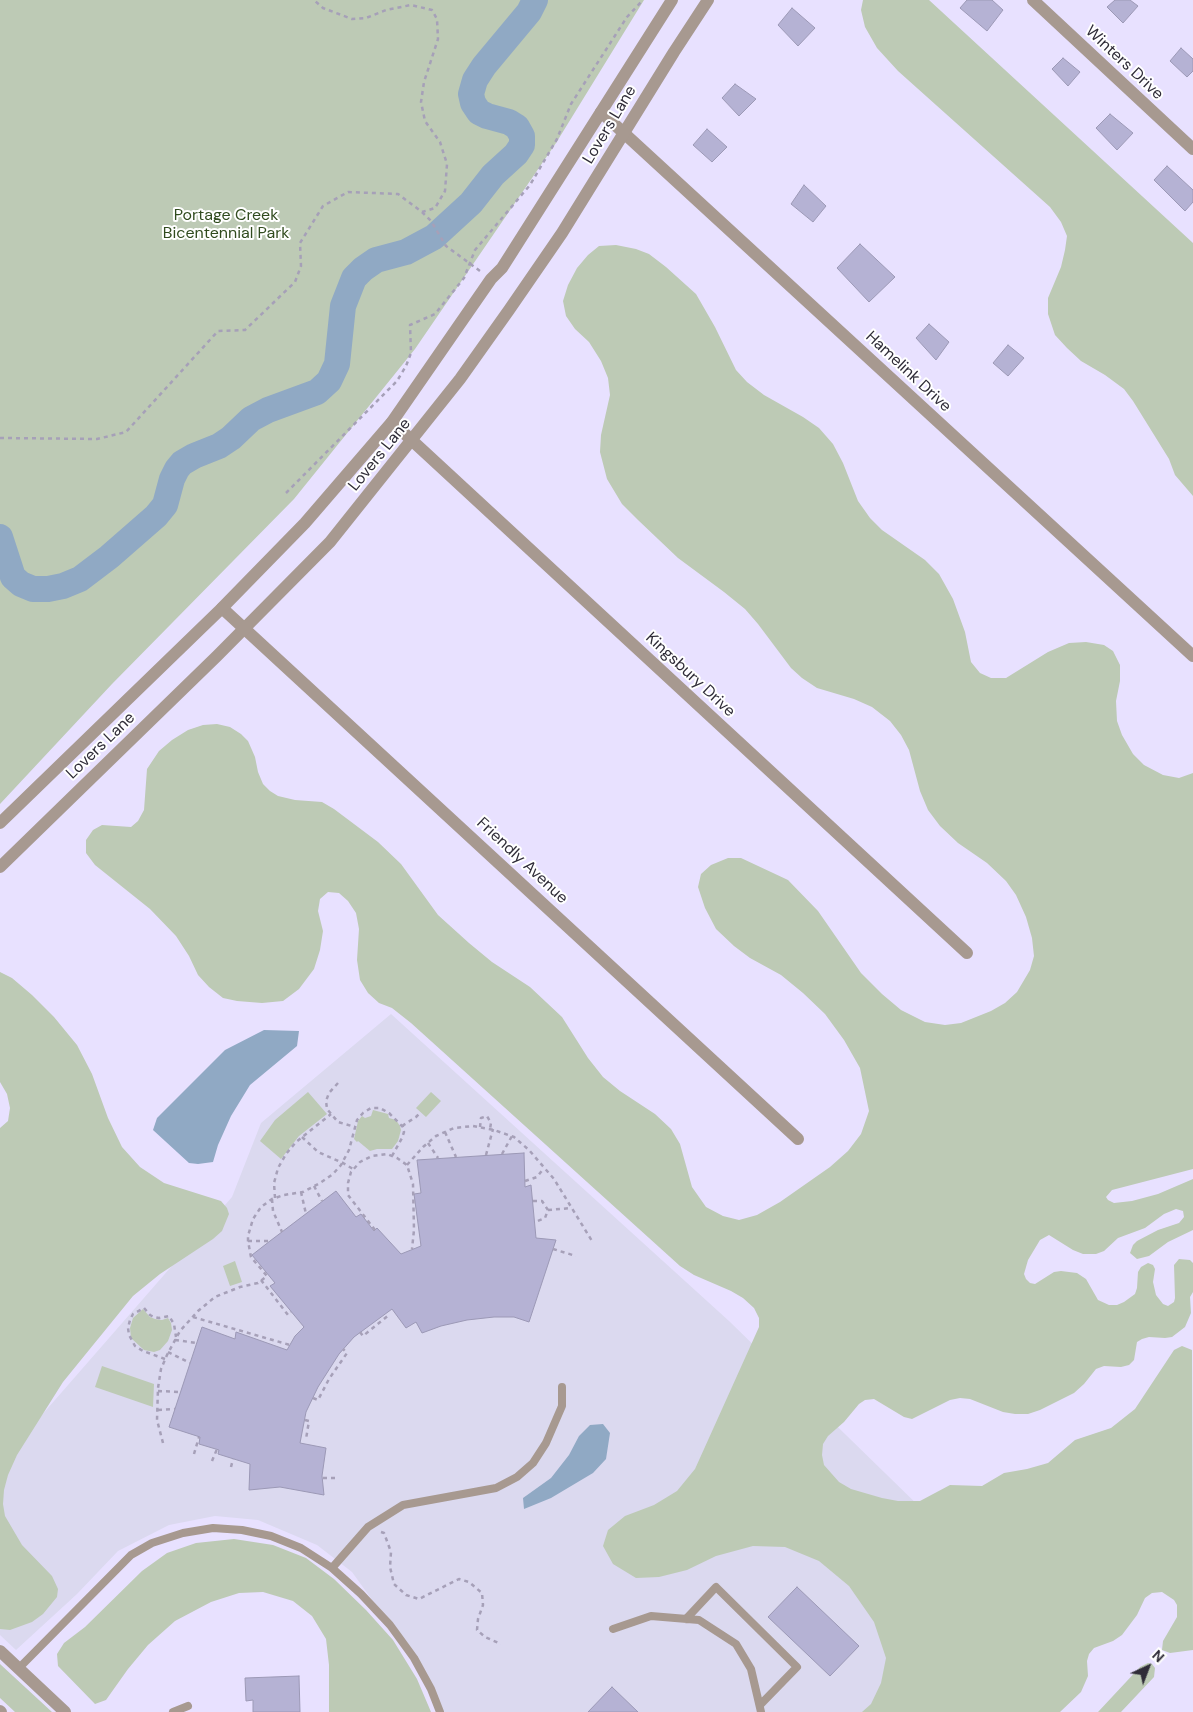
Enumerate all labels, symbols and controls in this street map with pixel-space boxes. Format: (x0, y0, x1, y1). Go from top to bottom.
street label: Winters Drive (1081, 22, 1167, 104)
street label: Lovers Lane (579, 82, 641, 168)
park label: Portage Creek Bicentennial Park (163, 206, 289, 244)
street label: Hamelink Drive (861, 328, 955, 416)
street label: Lovers Lane (345, 415, 415, 495)
street label: Kingsbury Drive (641, 629, 739, 721)
street label: Lovers Lane (63, 709, 139, 783)
street label: Friendly Avenue (472, 814, 572, 908)
north arrow (1123, 1642, 1173, 1692)
text: N (1148, 1646, 1168, 1666)

